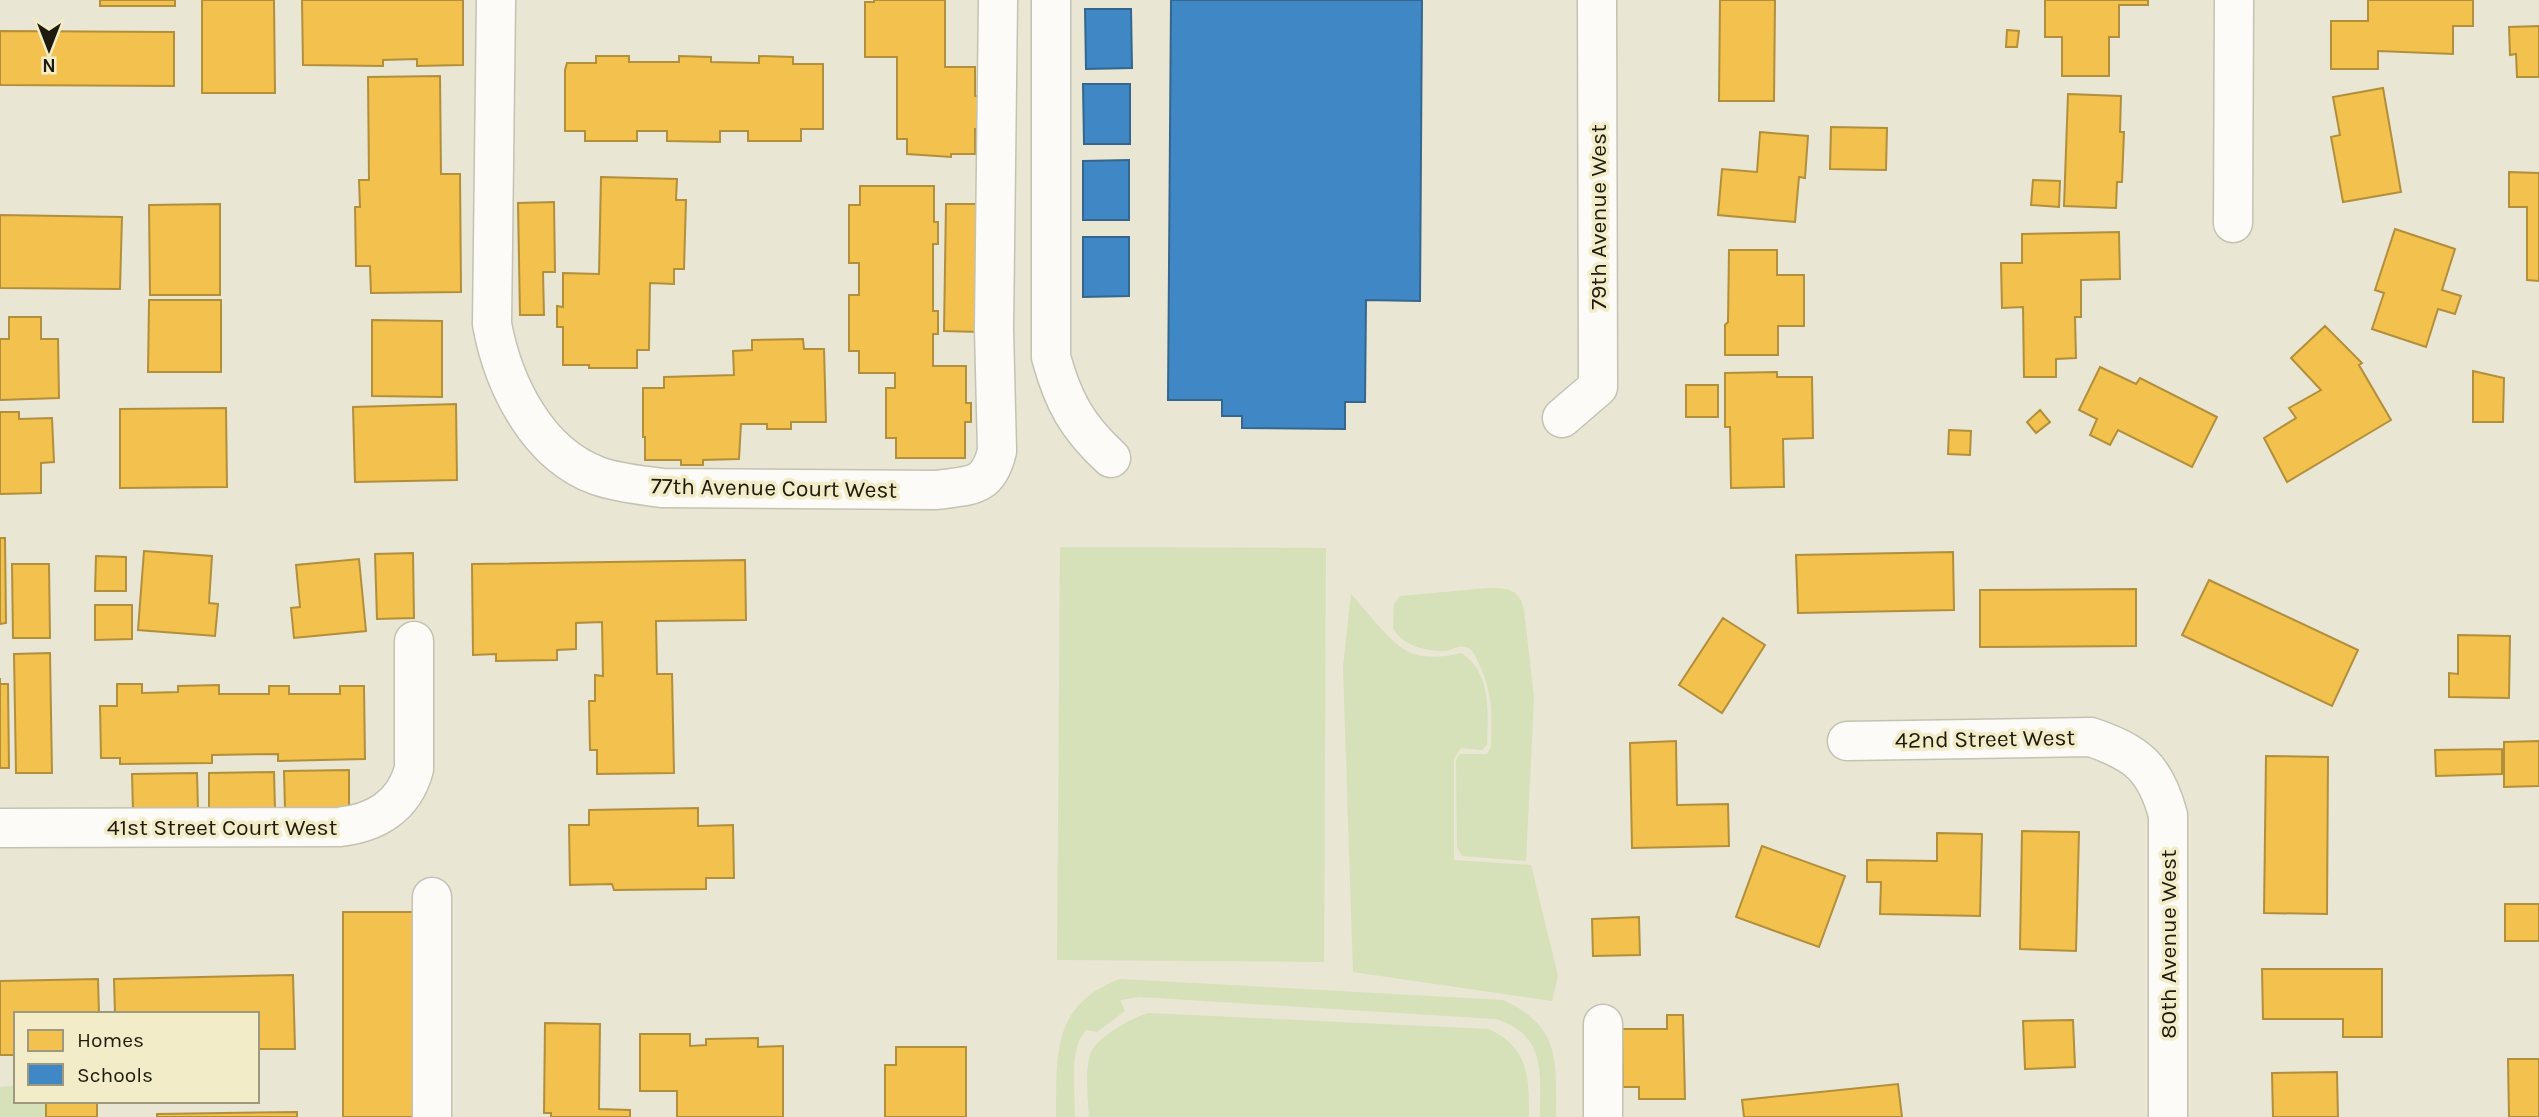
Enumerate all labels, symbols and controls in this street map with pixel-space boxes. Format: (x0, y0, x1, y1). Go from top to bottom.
north arrow (14, 14, 84, 84)
text: N (42, 54, 56, 76)
street label: 79th Avenue West (1585, 124, 1612, 310)
street label: 77th Avenue Court West (651, 472, 898, 504)
street label: 42nd Street West (1895, 724, 2076, 754)
street label: 41st Street Court West (107, 814, 338, 841)
street label: 80th Avenue West (2155, 849, 2182, 1039)
legend (14, 1012, 259, 1103)
text: Homes (77, 1028, 144, 1052)
text: Schools (77, 1063, 153, 1087)

